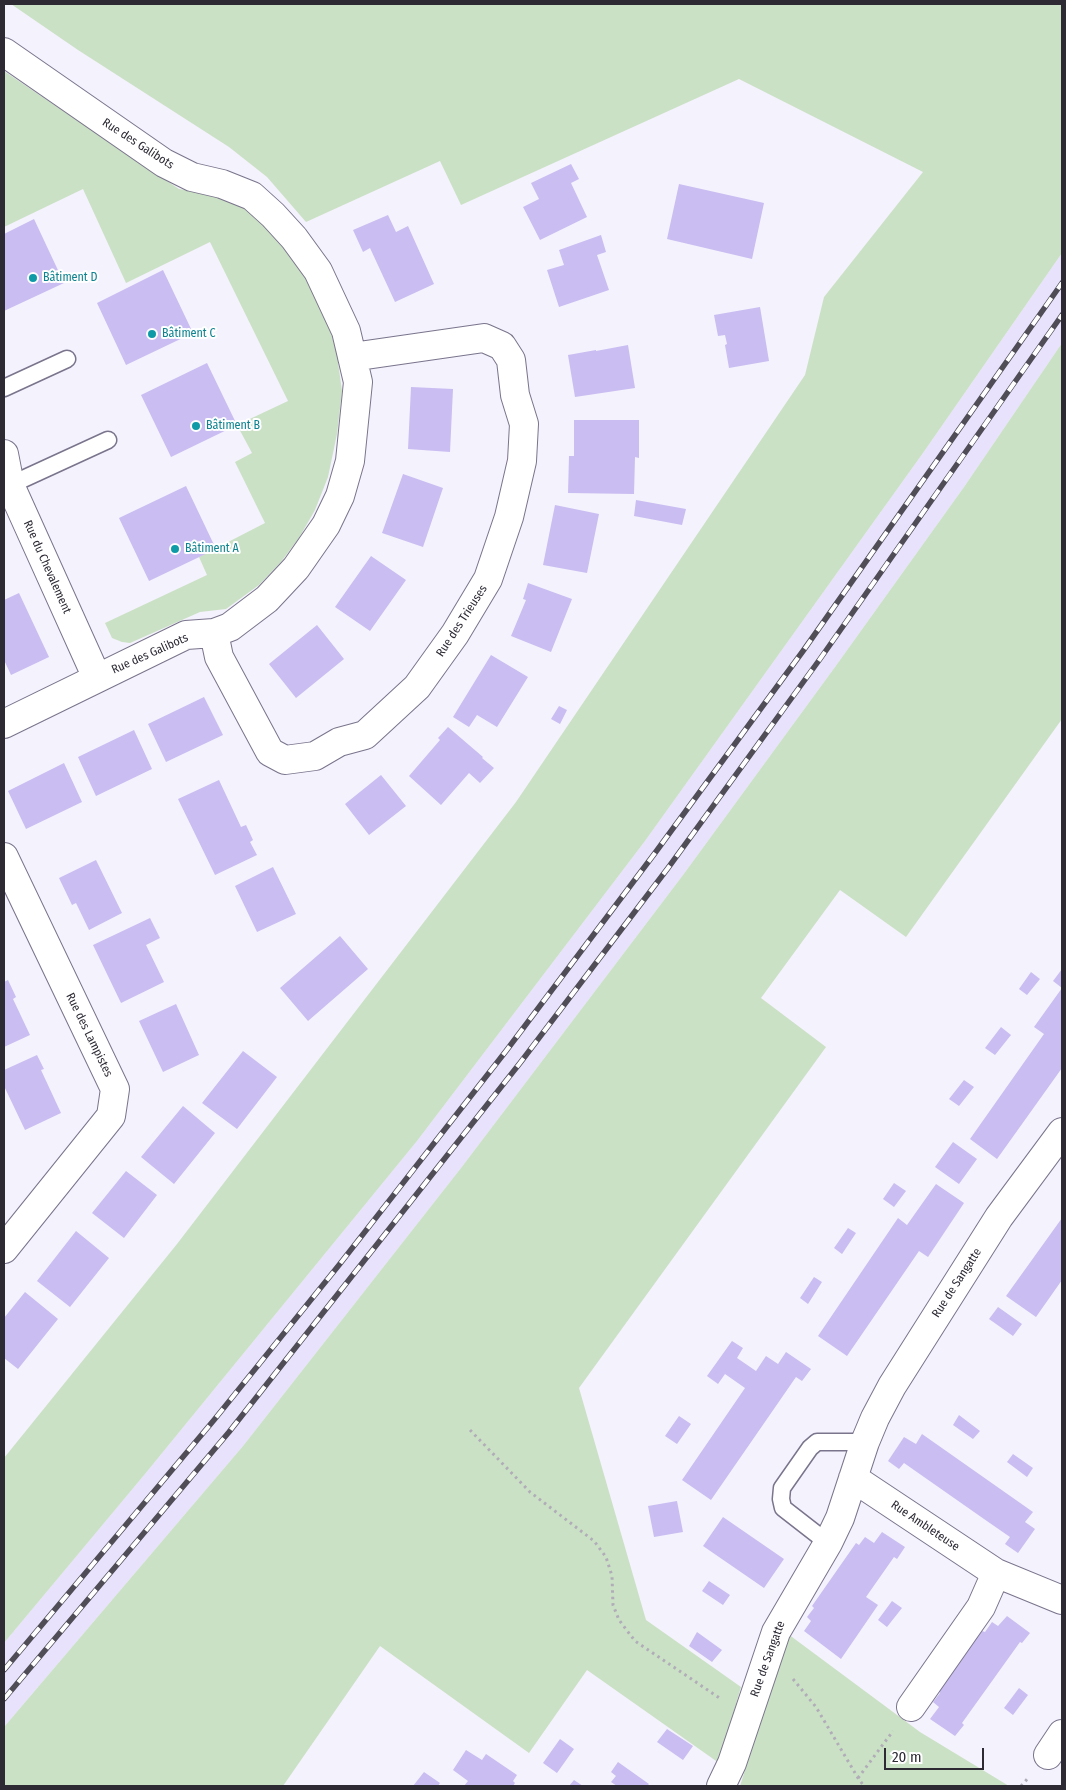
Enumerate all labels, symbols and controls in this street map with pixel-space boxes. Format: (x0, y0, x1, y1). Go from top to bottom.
street label: Rue des Galibots (100, 116, 176, 172)
place label: Bâtiment D (43, 271, 98, 285)
marker: Bâtiment D (27, 272, 39, 284)
place label: Bâtiment C (162, 327, 216, 341)
marker: Bâtiment C (146, 328, 158, 340)
place label: Bâtiment B (206, 419, 260, 433)
marker: Bâtiment B (190, 420, 202, 432)
street label: Rue du Chevalement (20, 518, 74, 616)
place label: Bâtiment A (185, 542, 239, 556)
marker: Bâtiment A (169, 543, 181, 555)
street label: Rue des Trieuses (433, 582, 491, 660)
street label: Rue des Galibots (109, 631, 191, 677)
street label: Rue des Lampistes (62, 991, 116, 1079)
street label: Rue de Sangatte (929, 1246, 985, 1320)
street label: Rue Ambleteuse (888, 1498, 962, 1554)
street label: Rue de Sangatte (748, 1619, 788, 1699)
scale bar (886, 1738, 986, 1770)
text: 20 m (892, 1748, 922, 1766)

